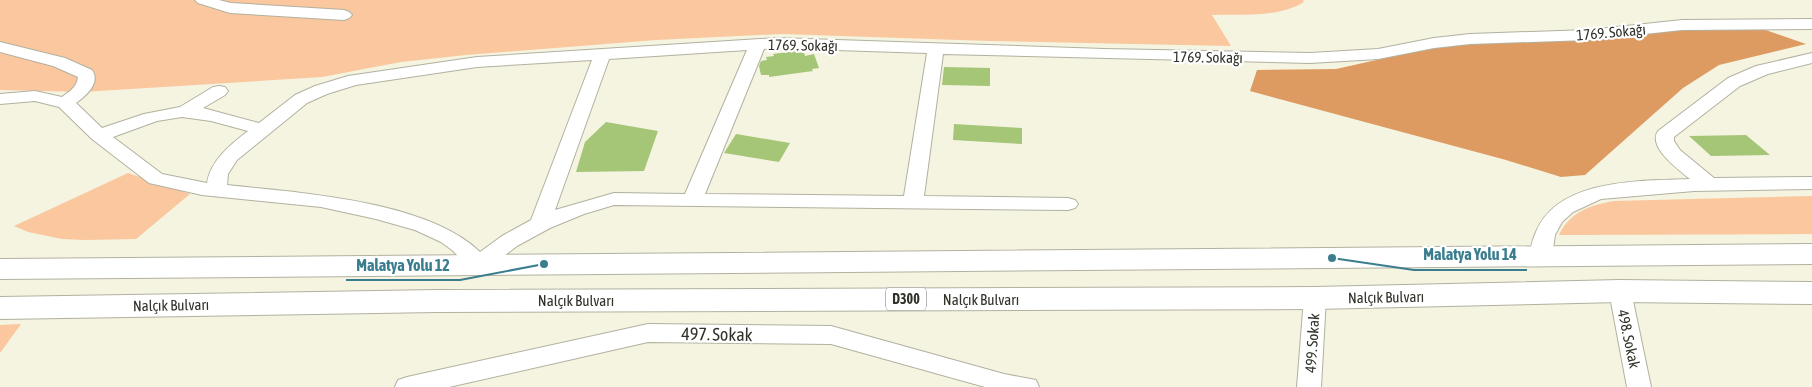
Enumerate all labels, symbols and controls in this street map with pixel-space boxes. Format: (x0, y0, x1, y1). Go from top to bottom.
street label: 1769. Sokağı (1576, 20, 1646, 44)
street label: 1769. Sokağı (768, 36, 838, 54)
street label: 1769. Sokağı (1173, 48, 1243, 66)
callout: Malatya Yolu 14 (1414, 239, 1527, 270)
text: Malatya Yolu 14 (1423, 245, 1517, 263)
callout: Malatya Yolu 12 (346, 249, 460, 280)
text: Malatya Yolu 12 (356, 256, 450, 274)
road number: D300 (886, 288, 926, 310)
street label: Nalçık Bulvarı (1348, 288, 1424, 306)
street label: Nalçık Bulvarı (943, 291, 1019, 308)
street label: Nalçık Bulvarı (538, 292, 614, 309)
street label: Nalçık Bulvarı (133, 296, 209, 314)
street label: 498. Sokak (1615, 308, 1644, 370)
street label: 499. Sokak (1301, 312, 1323, 373)
street label: 497. Sokak (681, 323, 753, 345)

